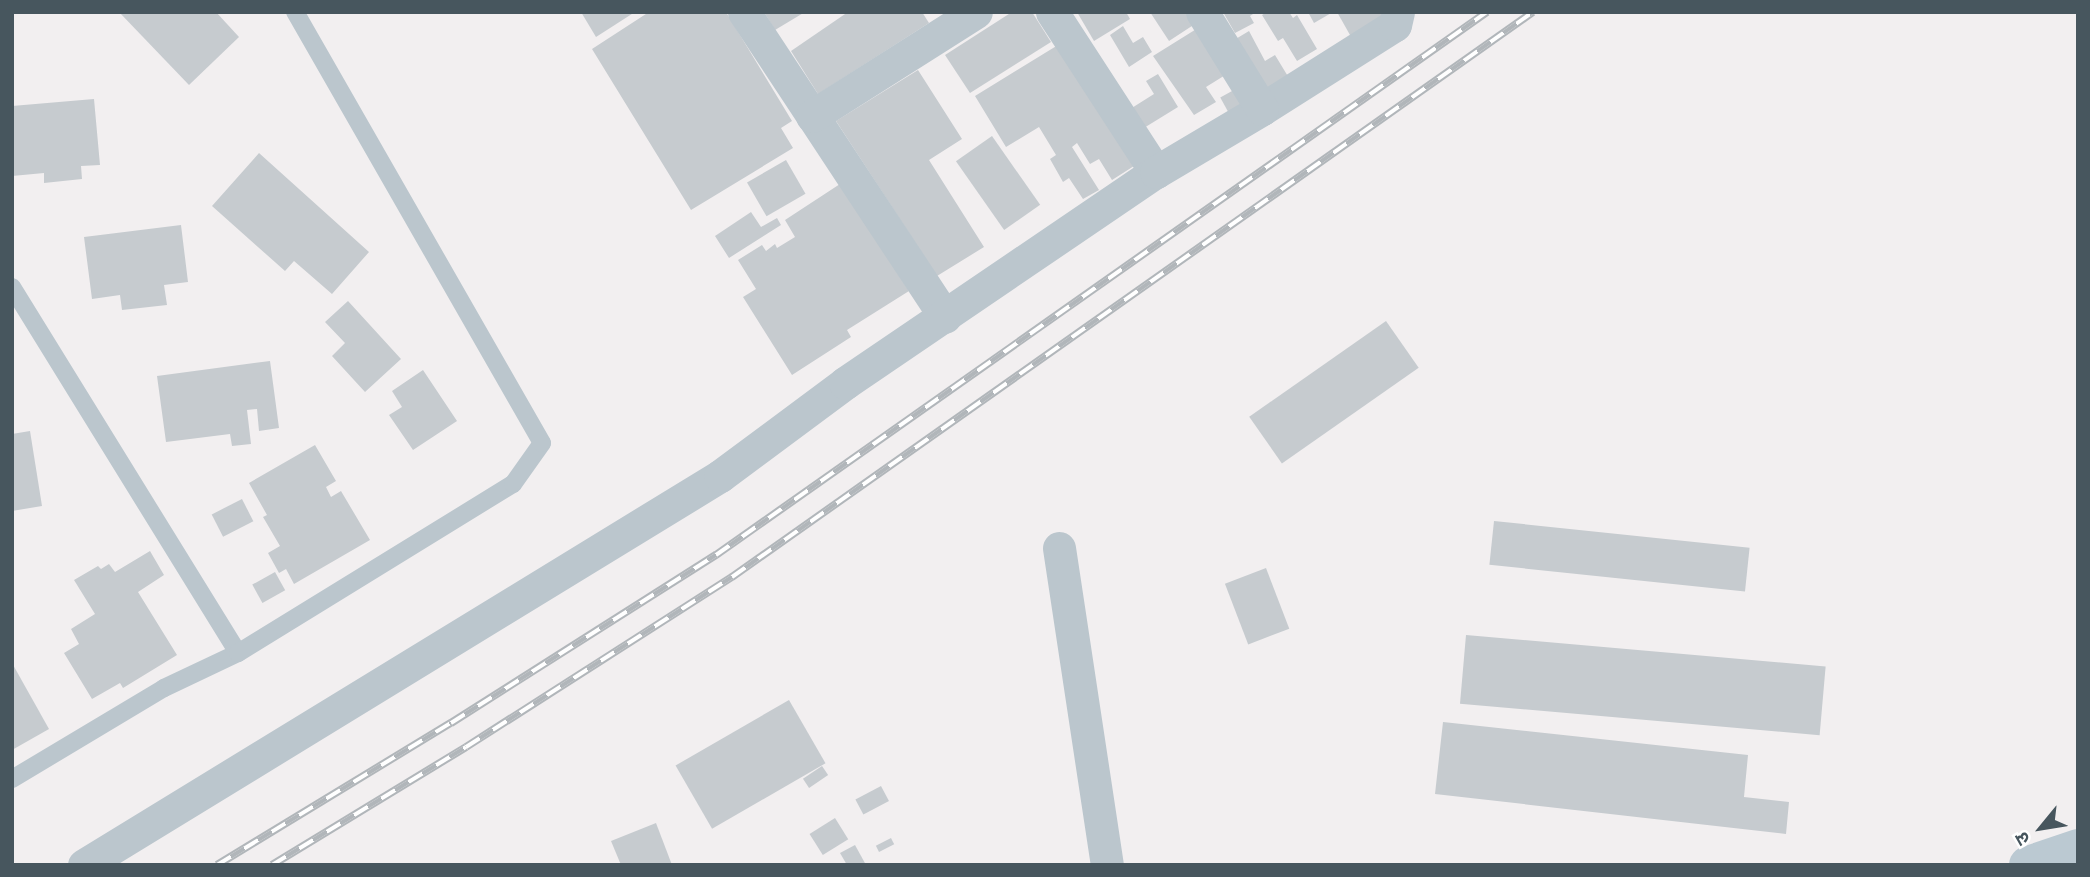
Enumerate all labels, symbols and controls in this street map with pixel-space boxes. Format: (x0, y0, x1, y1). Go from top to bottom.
north arrow (2006, 793, 2076, 863)
text: उ (2011, 828, 2035, 849)

